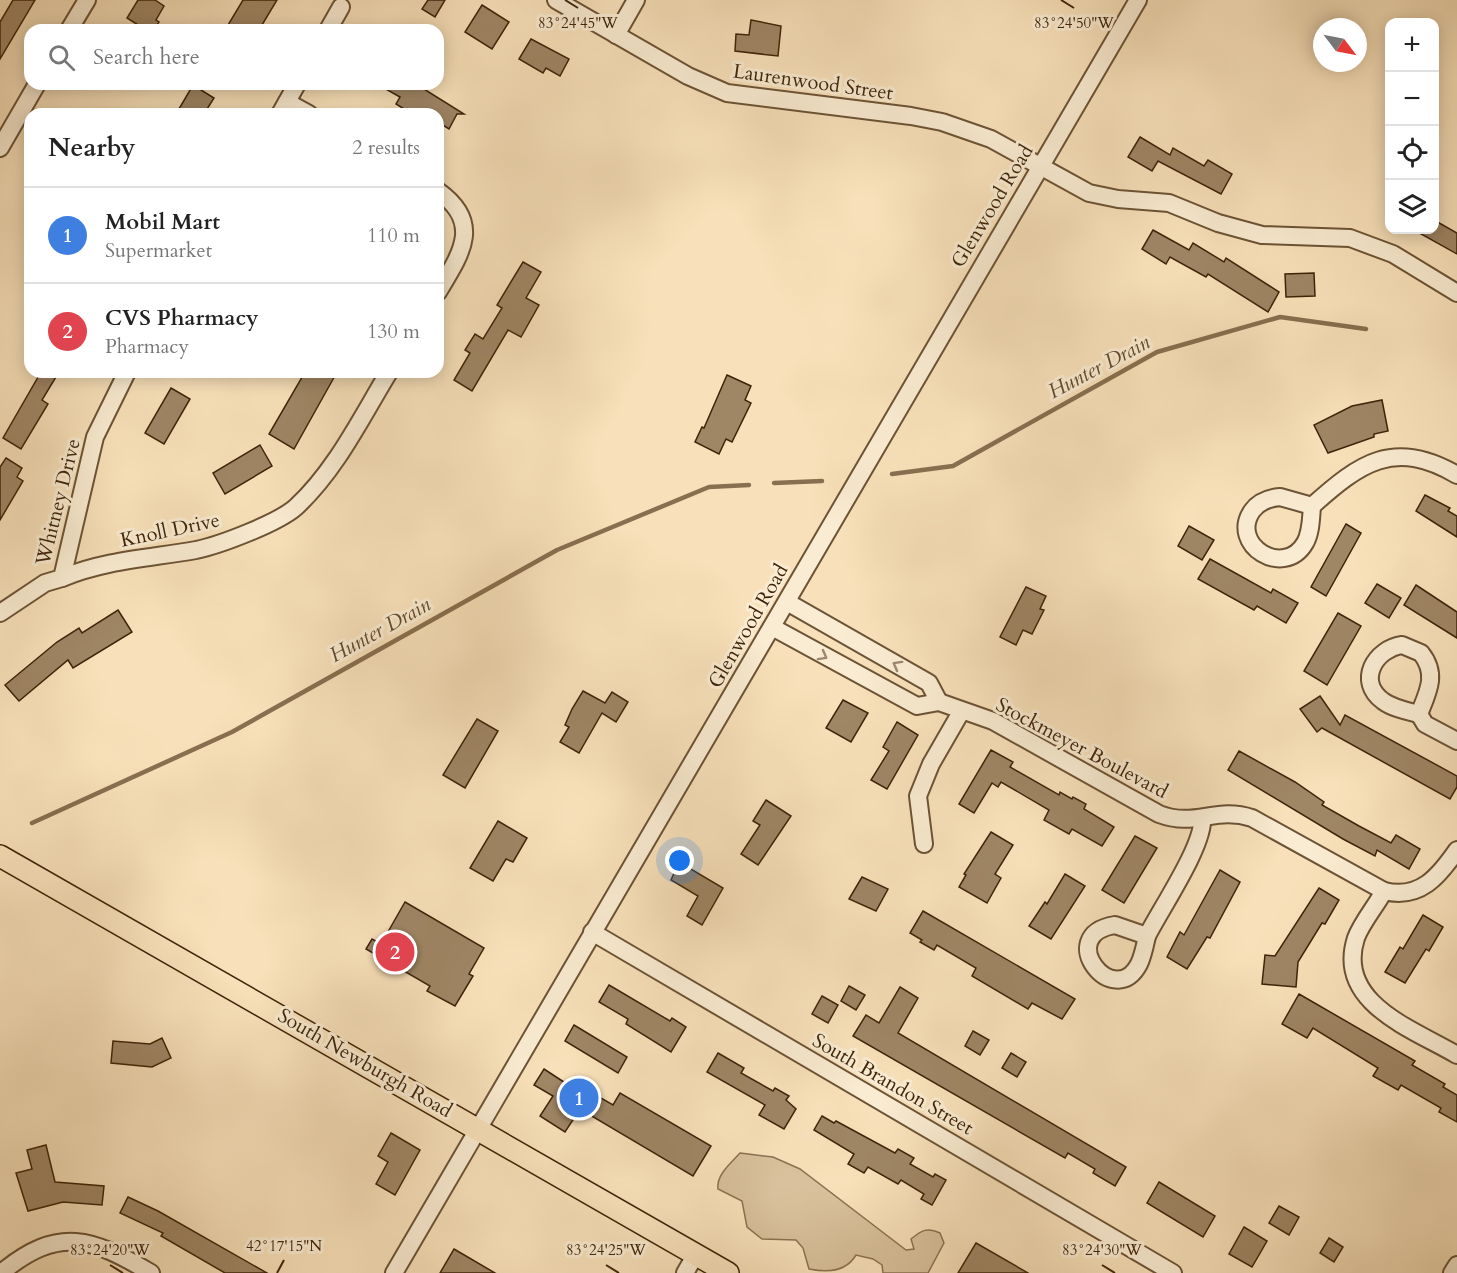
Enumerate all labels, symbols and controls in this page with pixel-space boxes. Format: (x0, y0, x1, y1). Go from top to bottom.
text: 83°24'45"W (538, 13, 618, 33)
text: 83°24'50"W (1034, 13, 1114, 33)
north arrow (1313, 18, 1367, 72)
map controls (1385, 18, 1439, 234)
button: + (1385, 18, 1439, 72)
search box (24, 24, 444, 90)
icon: search (45, 41, 78, 74)
text: Search here (93, 42, 200, 72)
street label: Laurenwood Street (731, 57, 895, 107)
button: − (1385, 72, 1439, 126)
button: locate (1385, 126, 1439, 180)
text: Nearby (48, 130, 136, 165)
text: 2 results (352, 134, 420, 161)
street label: Glenwood Road (945, 139, 1040, 273)
button: layers (1385, 180, 1439, 234)
text: Mobil Mart (105, 207, 220, 237)
text: 1 (62, 222, 73, 249)
text: 110 m (367, 222, 420, 249)
text: Supermarket (105, 237, 212, 264)
text: CVS Pharmacy (105, 303, 259, 333)
text: 2 (62, 318, 73, 345)
text: 130 m (367, 318, 420, 345)
water label: Hunter Drain (1043, 328, 1156, 406)
text: Pharmacy (105, 333, 189, 360)
street label: Whitney Drive (29, 436, 87, 569)
street label: Knoll Drive (118, 506, 222, 554)
street label: Glenwood Road (702, 559, 795, 693)
water label: Hunter Drain (324, 590, 437, 670)
one-way arrow (817, 648, 828, 660)
one-way arrow (892, 661, 903, 672)
street label: Stockmeyer Boulevard (991, 691, 1173, 805)
your location (665, 846, 694, 875)
pin: 2 (376, 930, 414, 974)
street label: South Newburgh Road (273, 1002, 457, 1124)
street label: South Brandon Street (808, 1027, 979, 1141)
pin: 1 (560, 1076, 598, 1120)
text: 42°17'15"N (246, 1236, 322, 1256)
text: 83°24'20"W (70, 1240, 150, 1260)
text: 83°24'25"W (566, 1240, 646, 1260)
text: 83°24'30"W (1062, 1240, 1142, 1260)

